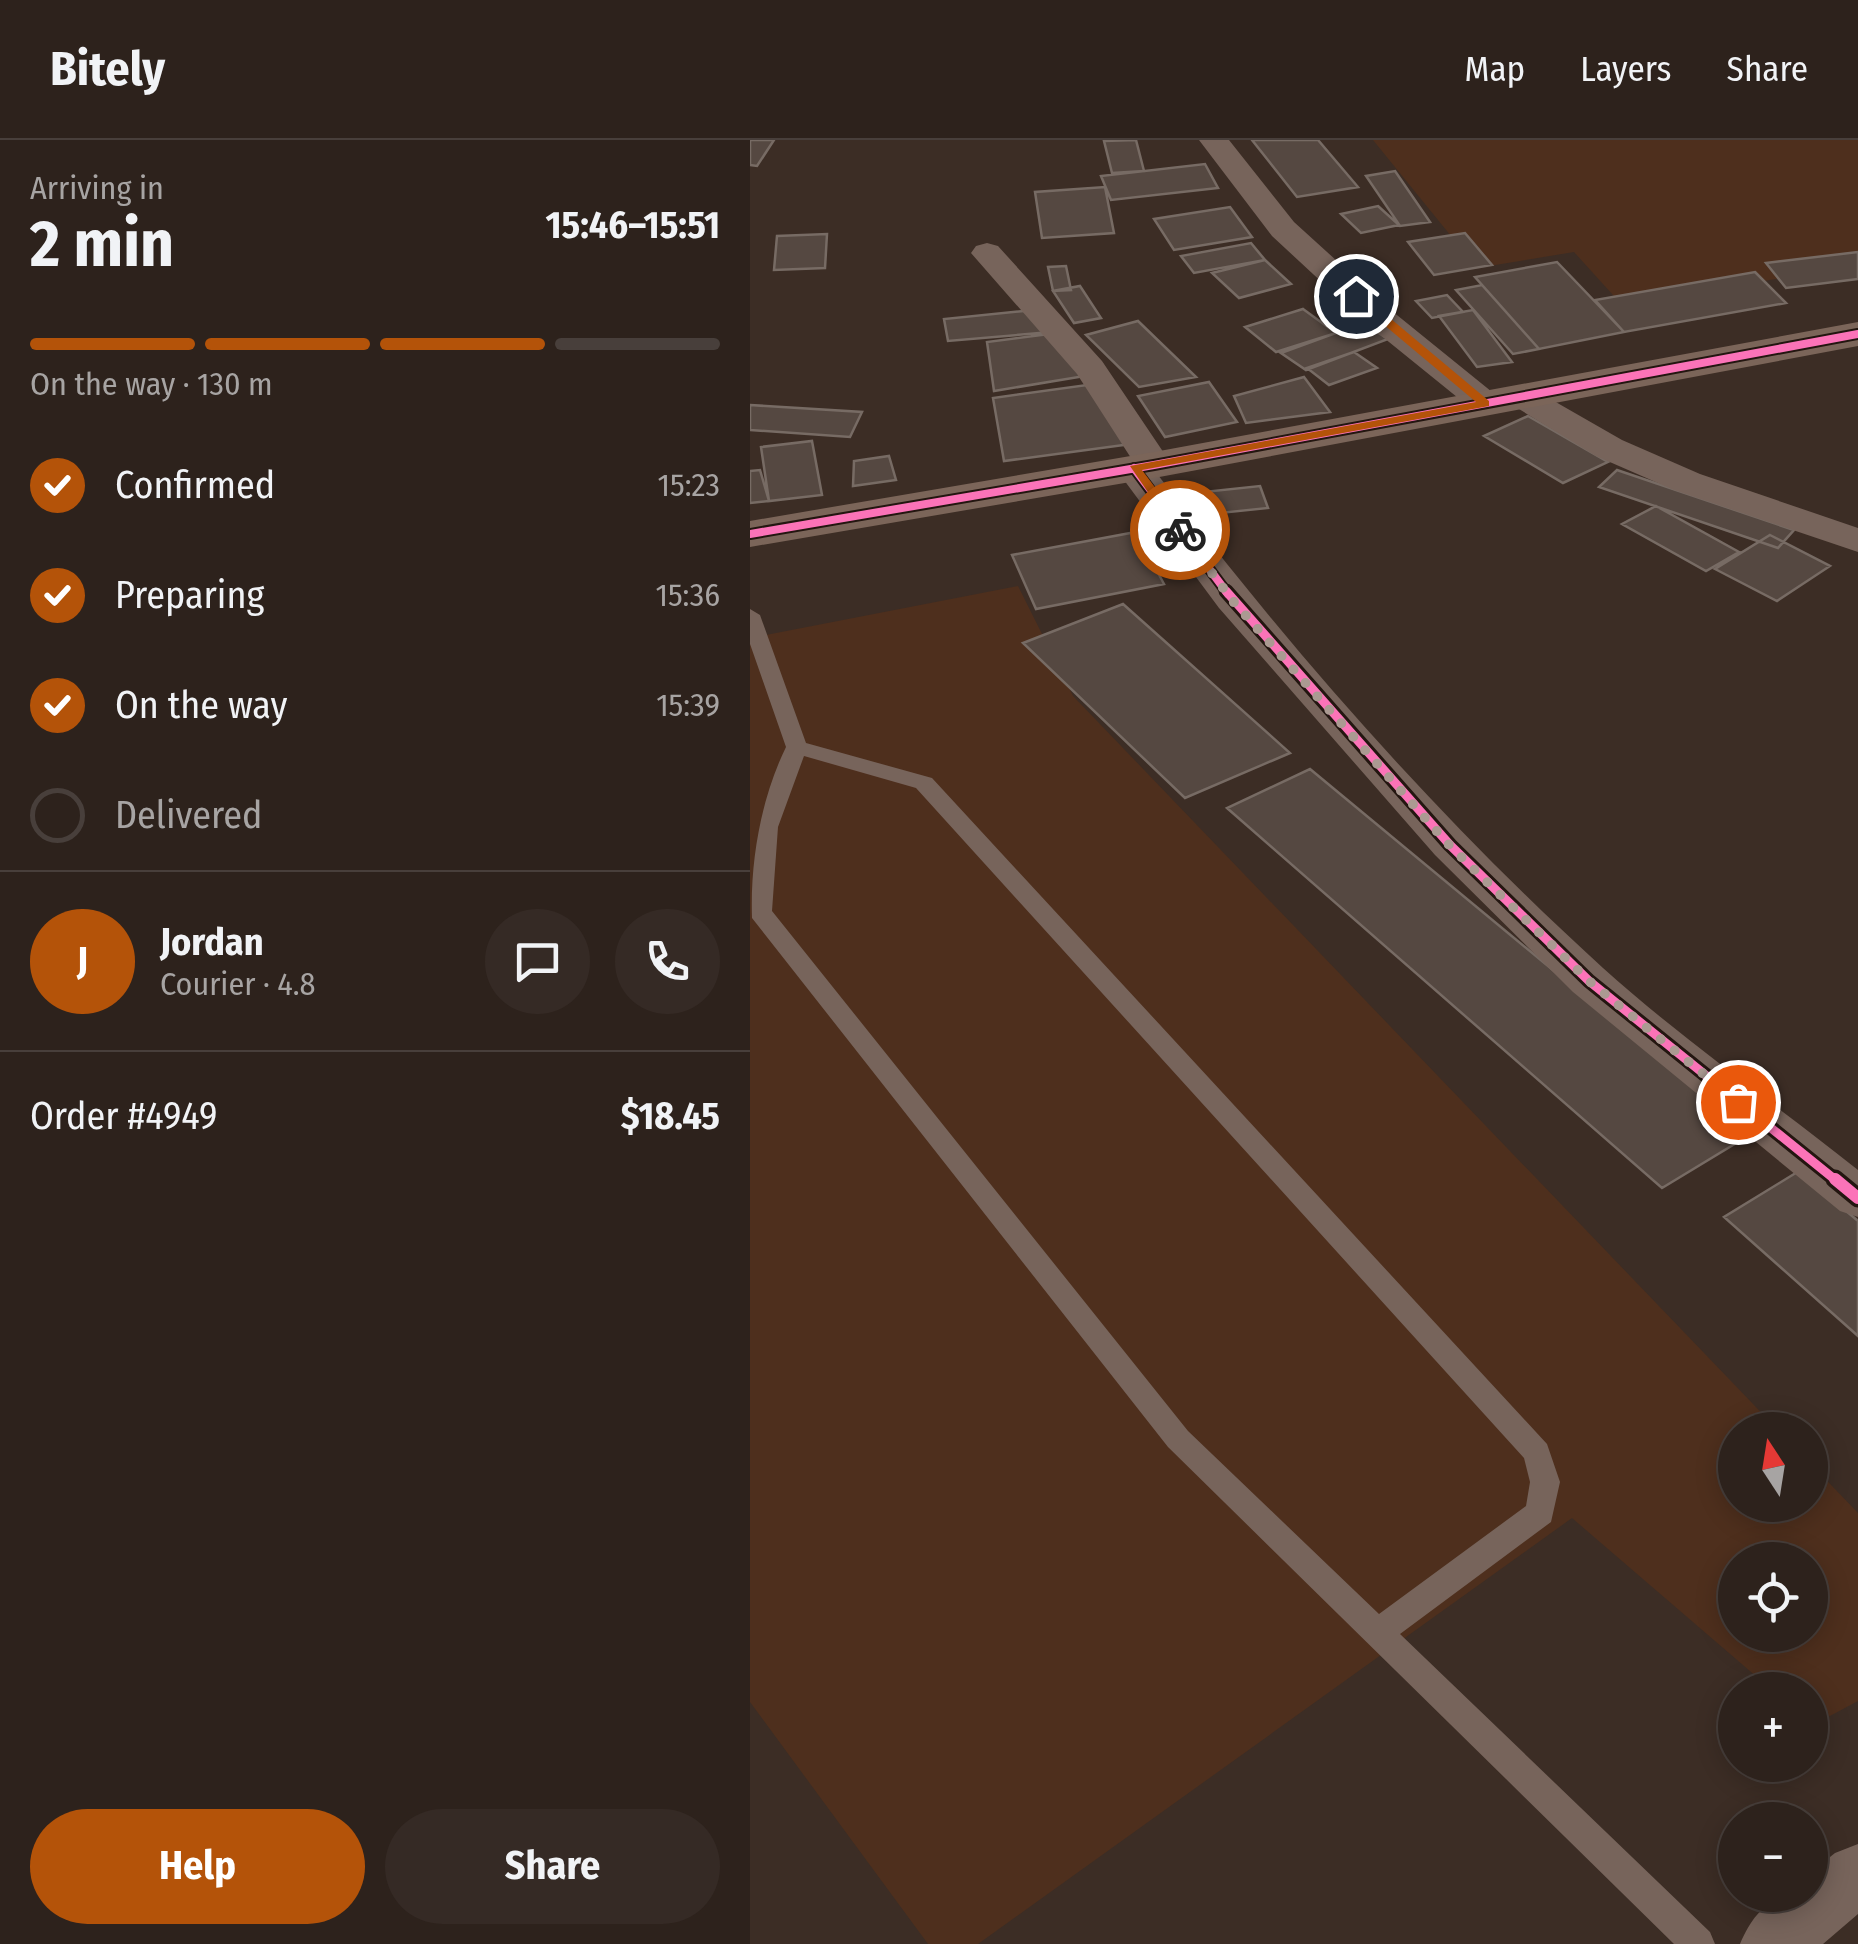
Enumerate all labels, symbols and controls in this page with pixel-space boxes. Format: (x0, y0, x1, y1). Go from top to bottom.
text: Bitely (50, 40, 165, 98)
text: Map (1465, 48, 1525, 90)
text: Layers (1580, 48, 1672, 90)
text: Share (1727, 48, 1808, 90)
text: Arriving in (30, 169, 164, 207)
text: 15:46–15:51 (546, 202, 720, 248)
text: 2 min (30, 205, 174, 283)
pin (1314, 254, 1399, 339)
icon: home (1329, 269, 1384, 324)
text: On the way · 130 m (30, 365, 273, 403)
icon: check (30, 458, 85, 513)
text: Confirmed (115, 462, 275, 508)
text: 15:23 (658, 466, 720, 504)
courier (1130, 480, 1230, 580)
icon: bike (1153, 503, 1208, 558)
icon: check (30, 568, 85, 623)
text: Preparing (115, 572, 264, 618)
text: 15:36 (655, 576, 720, 614)
icon: check (30, 678, 85, 733)
text: On the way (115, 682, 287, 728)
text: 15:39 (656, 686, 720, 724)
text: Delivered (115, 792, 262, 838)
button: chat (485, 909, 590, 1014)
button: phone (615, 909, 720, 1014)
text: Jordan (160, 919, 264, 965)
text: J (77, 938, 88, 984)
text: Courier · 4.8 (160, 965, 316, 1003)
pin (1696, 1060, 1781, 1145)
icon: bag (1711, 1075, 1766, 1130)
text: Order #4949 (30, 1093, 217, 1139)
text: $18.45 (621, 1093, 720, 1139)
north arrow (1718, 1412, 1828, 1522)
map controls (1718, 1412, 1828, 1912)
button: locate (1718, 1542, 1828, 1652)
button: + (1718, 1672, 1828, 1782)
button: − (1718, 1802, 1828, 1912)
button: Help (30, 1809, 365, 1924)
button: Share (385, 1809, 720, 1924)

